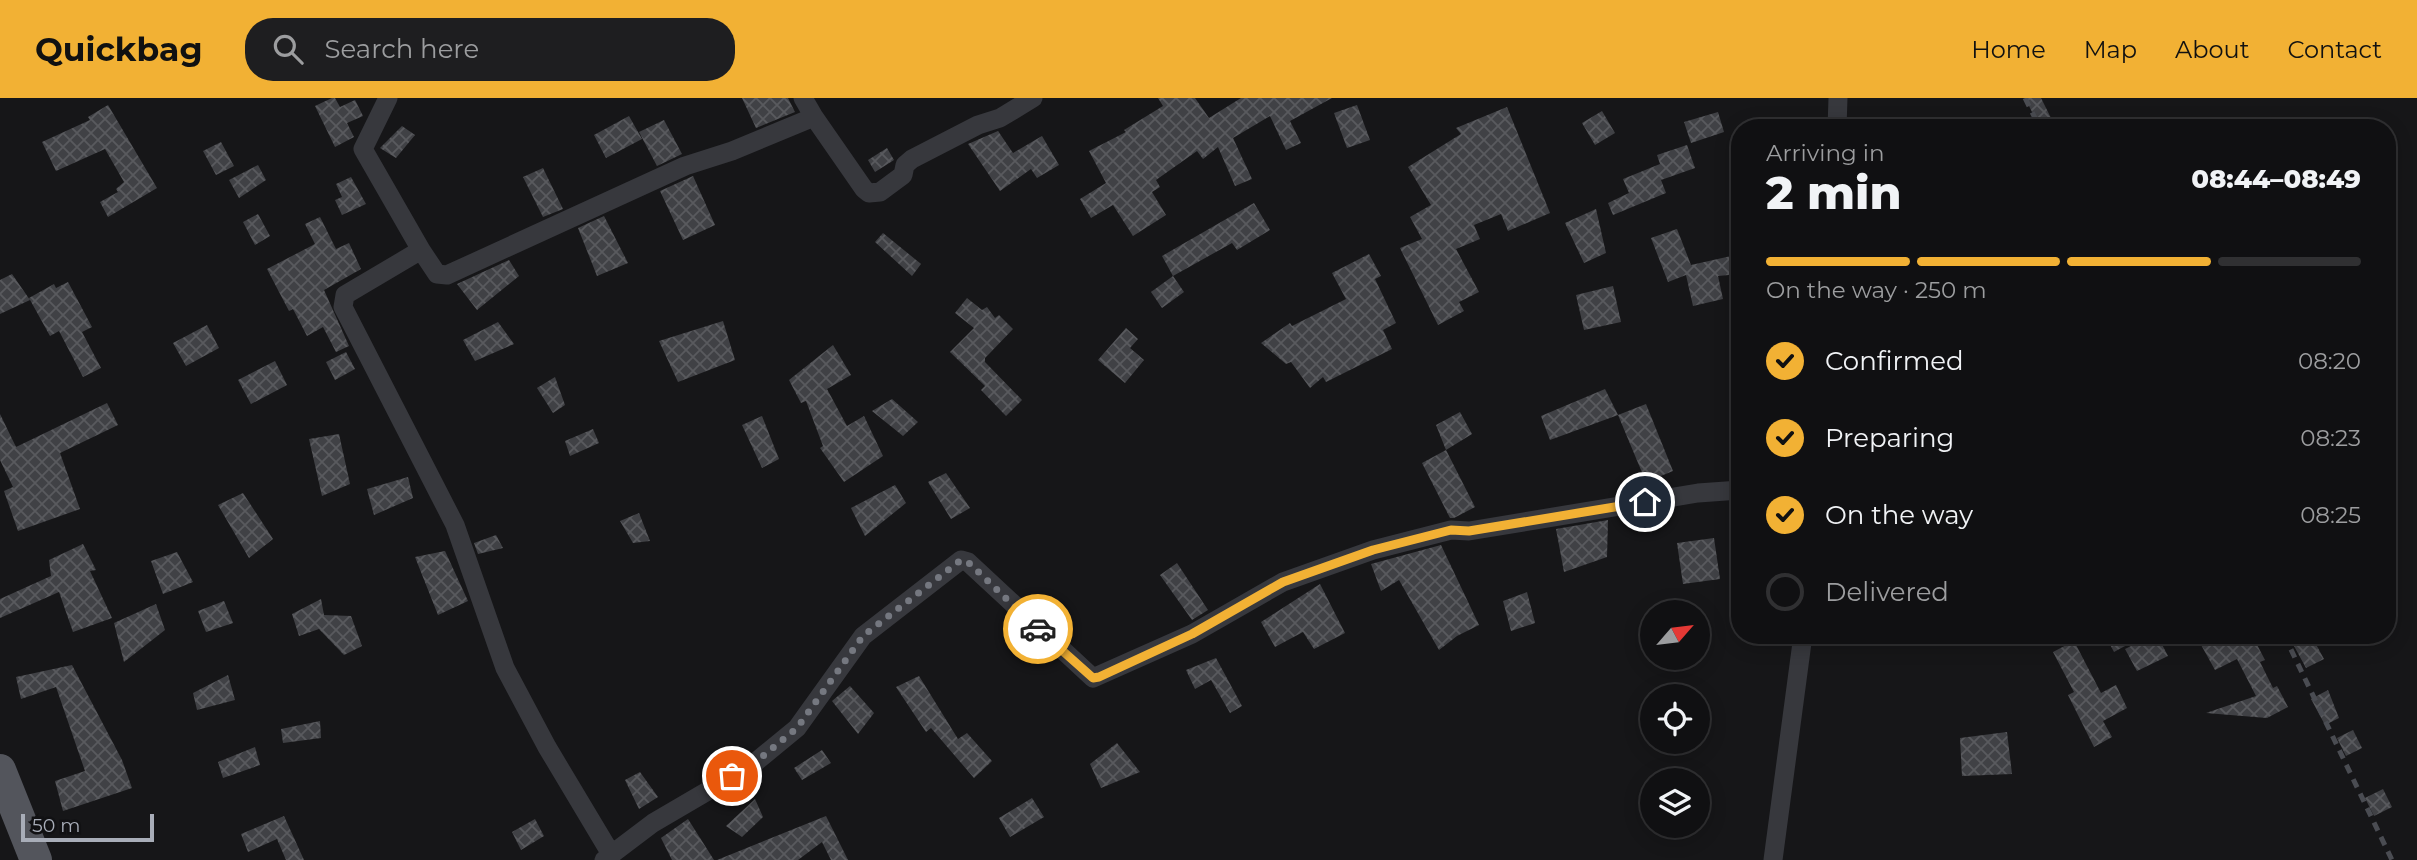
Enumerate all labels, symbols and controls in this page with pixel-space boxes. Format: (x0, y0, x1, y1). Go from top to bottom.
search box (245, 18, 735, 81)
text: Quickbag (35, 29, 203, 69)
icon: search (269, 30, 307, 68)
text: Search here (325, 33, 479, 65)
text: Home (1971, 35, 2046, 64)
text: Map (2084, 35, 2137, 64)
text: About (2175, 35, 2249, 64)
text: Contact (2287, 35, 2382, 64)
text: Arriving in (1766, 139, 1885, 167)
text: 08:44–08:49 (2191, 163, 2361, 195)
text: 2 min (1766, 164, 1901, 221)
text: On the way · 250 m (1766, 276, 1987, 304)
icon: check (1766, 342, 1804, 380)
text: Confirmed (1825, 345, 1964, 377)
text: 08:20 (2298, 347, 2361, 375)
icon: check (1766, 419, 1804, 457)
text: Preparing (1825, 422, 1954, 454)
text: 08:23 (2300, 424, 2361, 452)
pin (1615, 472, 1675, 532)
icon: home (1626, 483, 1664, 521)
icon: check (1766, 496, 1804, 534)
text: On the way (1825, 499, 1973, 531)
text: 08:25 (2300, 501, 2361, 529)
text: Delivered (1825, 576, 1949, 608)
courier (1003, 594, 1073, 664)
north arrow (1640, 600, 1710, 670)
map controls (1640, 600, 1710, 838)
icon: car (1019, 610, 1057, 648)
button: locate (1640, 684, 1710, 754)
pin (702, 746, 762, 806)
icon: bag (713, 757, 751, 795)
button: layers (1640, 768, 1710, 838)
scale bar (21, 811, 154, 843)
text: 50 m (32, 814, 80, 837)

